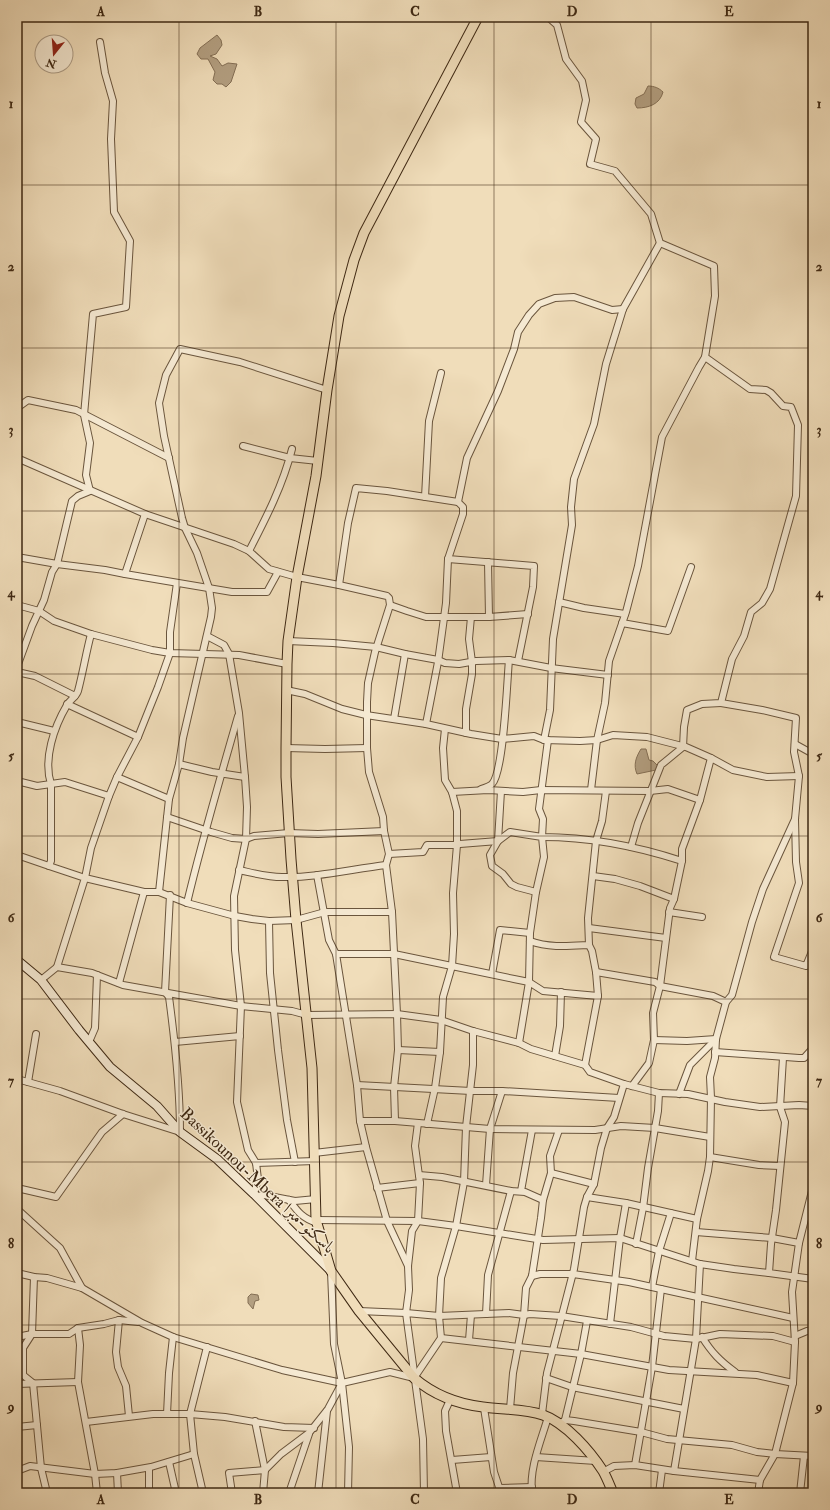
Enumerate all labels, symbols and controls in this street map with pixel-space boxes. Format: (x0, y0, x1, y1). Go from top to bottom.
text: A (96, 4, 106, 20)
text: B (254, 4, 262, 20)
text: C (410, 4, 420, 20)
text: D (567, 4, 578, 20)
text: E (724, 4, 734, 20)
north arrow (34, 34, 74, 74)
text: N (44, 55, 59, 71)
text: 1 (9, 96, 14, 112)
text: 1 (817, 96, 822, 112)
text: 2 (8, 259, 15, 275)
text: 2 (816, 259, 823, 275)
text: 3 (9, 422, 14, 438)
text: 3 (817, 422, 822, 438)
text: 4 (6, 585, 15, 601)
text: 4 (814, 585, 823, 601)
text: 5 (8, 748, 14, 764)
text: 5 (816, 748, 822, 764)
text: 6 (8, 910, 16, 926)
text: 6 (816, 910, 824, 926)
text: 7 (8, 1073, 15, 1089)
text: 7 (816, 1073, 823, 1089)
street label: Bassikounou-Mbera باسكنو-مبرا (176, 1103, 340, 1258)
text: 8 (8, 1236, 14, 1252)
text: 8 (816, 1236, 822, 1252)
text: 9 (6, 1399, 15, 1415)
text: 9 (814, 1399, 823, 1415)
text: A (96, 1492, 106, 1508)
text: B (254, 1492, 262, 1508)
text: C (410, 1492, 420, 1508)
text: D (567, 1492, 578, 1508)
text: E (724, 1492, 734, 1508)

